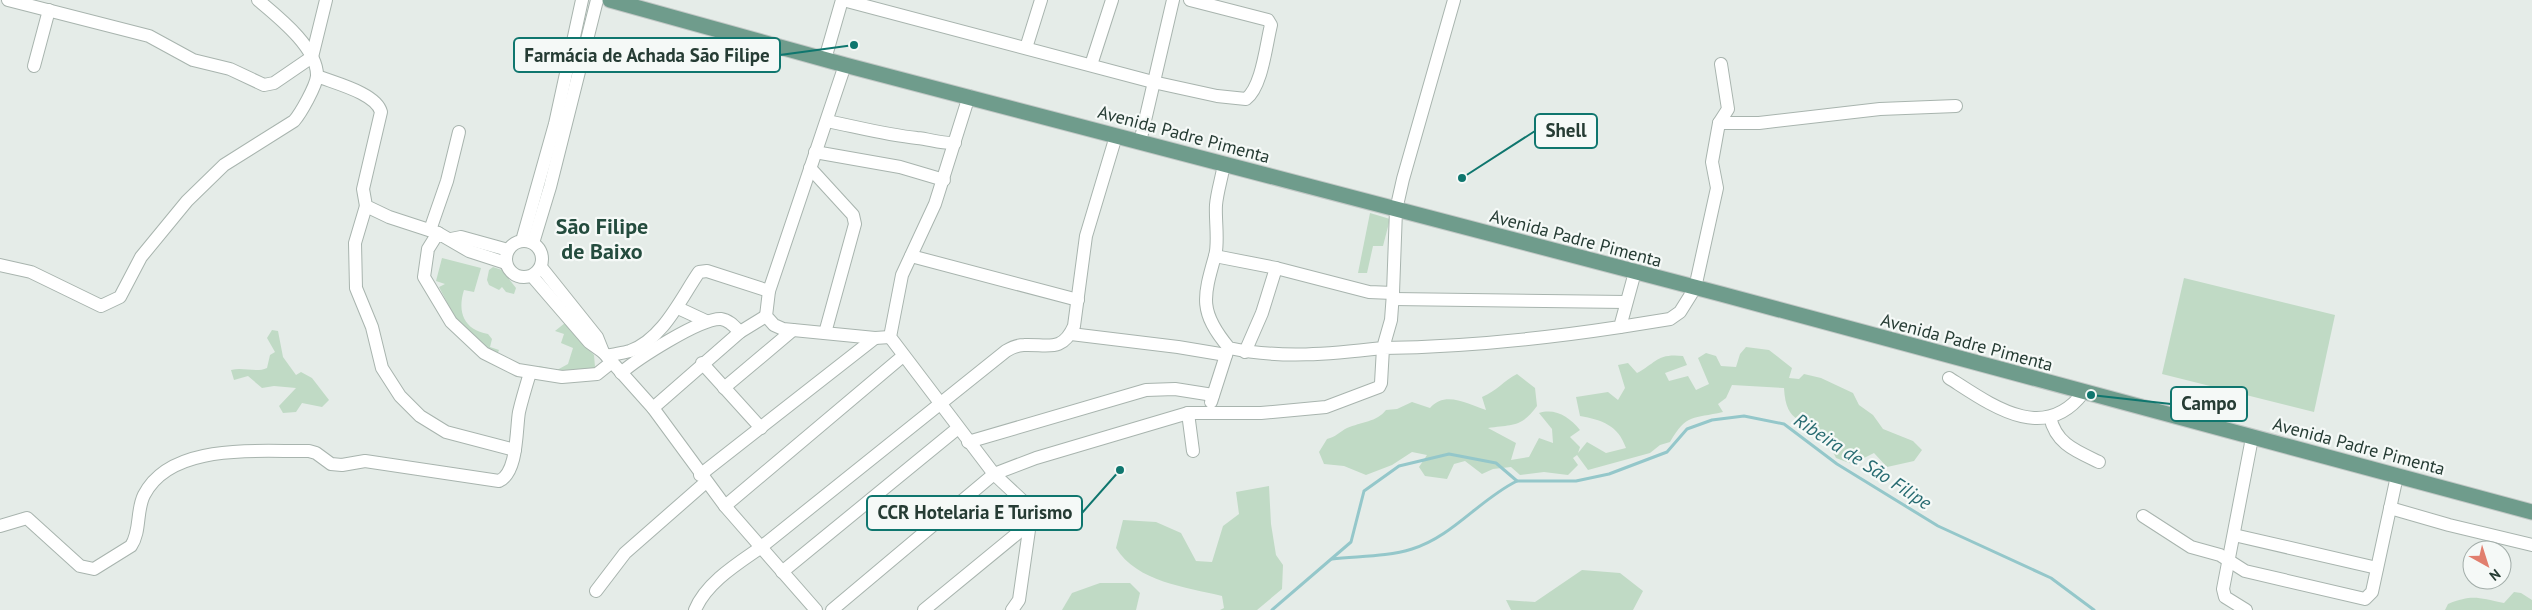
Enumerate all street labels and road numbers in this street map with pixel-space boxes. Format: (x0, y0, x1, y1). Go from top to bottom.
street label: Avenida Padre Pimenta (1095, 100, 1273, 168)
street label: Avenida Padre Pimenta (1487, 204, 1665, 272)
street label: Avenida Padre Pimenta (1878, 308, 2056, 376)
street label: Avenida Padre Pimenta (2270, 412, 2448, 480)

